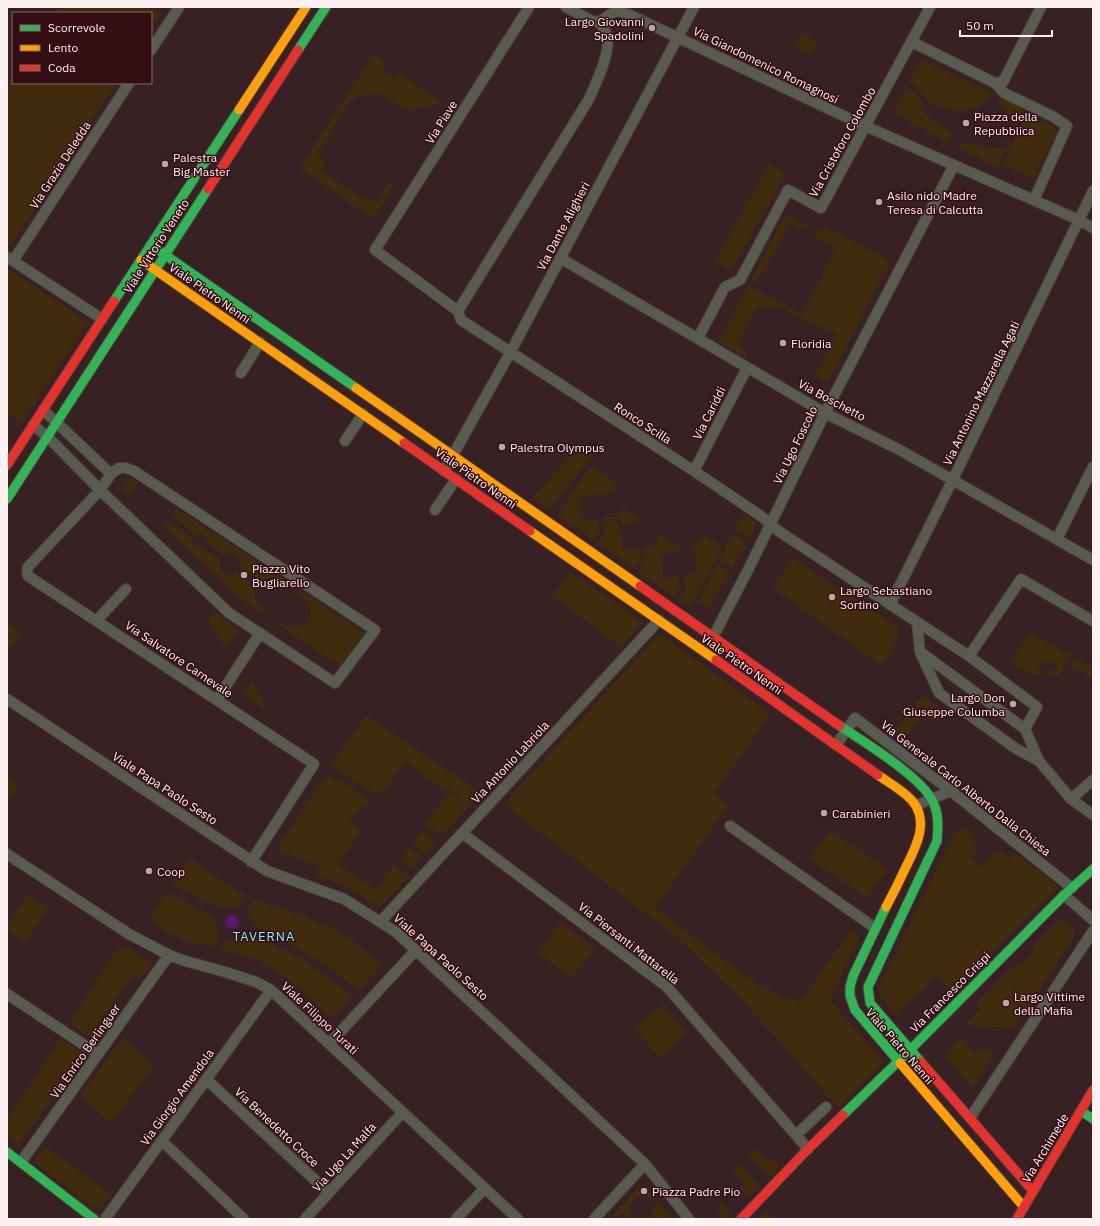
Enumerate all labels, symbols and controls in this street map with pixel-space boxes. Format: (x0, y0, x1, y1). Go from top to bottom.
legend (12, 12, 152, 84)
scale bar (960, 12, 1052, 38)
place label: Largo Giovanni Spadolini (565, 14, 644, 43)
text: 50 m (966, 18, 994, 33)
text: Scorrevole (48, 20, 106, 35)
marker: Largo Giovanni Spadolini (647, 23, 657, 33)
street label: Via Giandomenico Romagnosi (691, 23, 841, 107)
text: Lento (48, 40, 78, 55)
text: Coda (48, 60, 76, 75)
street label: Via Cristoforo Colombo (805, 84, 879, 200)
street label: Via Piave (422, 97, 460, 147)
place label: Piazza della Repubblica (974, 109, 1038, 138)
street label: Via Grazia Deledda (26, 118, 94, 212)
marker: Piazza della Repubblica (961, 118, 971, 128)
place label: Palestra Big Master (173, 150, 231, 179)
marker: Palestra Big Master (160, 159, 170, 169)
street label: Via Dante Alighieri (533, 179, 593, 273)
place label: Asilo nido Madre Teresa di Calcutta (887, 188, 984, 217)
street label: Viale Vittorio Veneto (120, 196, 192, 296)
marker: Asilo nido Madre Teresa di Calcutta (874, 197, 884, 207)
street label: Viale Pietro Nenni (166, 259, 254, 327)
street label: Via Antonino Mazzarella Agati (939, 318, 1023, 468)
place label: Floridia (791, 336, 832, 351)
marker: Floridia (778, 338, 788, 348)
street label: Via Boschetto (796, 376, 869, 424)
street label: Via Cariddi (689, 384, 729, 442)
street label: Ronco Scilla (611, 399, 675, 447)
street label: Via Ugo Foscolo (770, 403, 820, 487)
place label: Palestra Olympus (510, 440, 605, 455)
marker: Palestra Olympus (497, 442, 507, 452)
street label: Viale Pietro Nenni (432, 444, 520, 512)
place label: Piazza Vito Bugliarello (252, 561, 311, 590)
marker: Piazza Vito Bugliarello (239, 570, 249, 580)
place label: Largo Sebastiano Sortino (840, 583, 932, 612)
marker: Largo Sebastiano Sortino (827, 592, 837, 602)
street label: Via Salvatore Carnevale (122, 617, 236, 701)
street label: Viale Pietro Nenni (698, 630, 786, 698)
place label: Largo Don Giuseppe Columba (903, 690, 1006, 719)
marker: Largo Don Giuseppe Columba (1008, 699, 1018, 709)
street label: Via Antonio Labriola (468, 717, 553, 806)
street label: Via Generale Carlo Alberto Dalla Chiesa (878, 717, 1054, 859)
street label: Viale Papa Paolo Sesto (110, 748, 221, 828)
place label: Carabinieri (832, 806, 890, 821)
marker: Carabinieri (819, 808, 829, 818)
place label: Coop (157, 864, 185, 879)
marker: Coop (144, 866, 154, 876)
street label: Via Piersanti Mattarella (575, 899, 683, 988)
street label: Viale Papa Paolo Sesto (390, 910, 492, 1004)
district label: TAVERNA (233, 928, 295, 945)
street label: Via Francesco Crispi (906, 948, 994, 1036)
street label: Viale Filippo Turati (278, 978, 362, 1058)
place label: Largo Vittime della Mafia (1014, 989, 1085, 1018)
marker: Largo Vittime della Mafia (1001, 998, 1011, 1008)
street label: Via Enrico Berlinguer (47, 1000, 124, 1101)
street label: Viale Pietro Nenni (863, 1005, 937, 1087)
street label: Via Giorgio Amendola (137, 1045, 217, 1148)
street label: Via Benedetto Croce (232, 1084, 323, 1170)
street label: Via Archimede (1018, 1110, 1072, 1185)
street label: Via Ugo La Malfa (309, 1119, 380, 1195)
place label: Piazza Padre Pio (652, 1184, 741, 1199)
marker: Piazza Padre Pio (639, 1186, 649, 1196)

